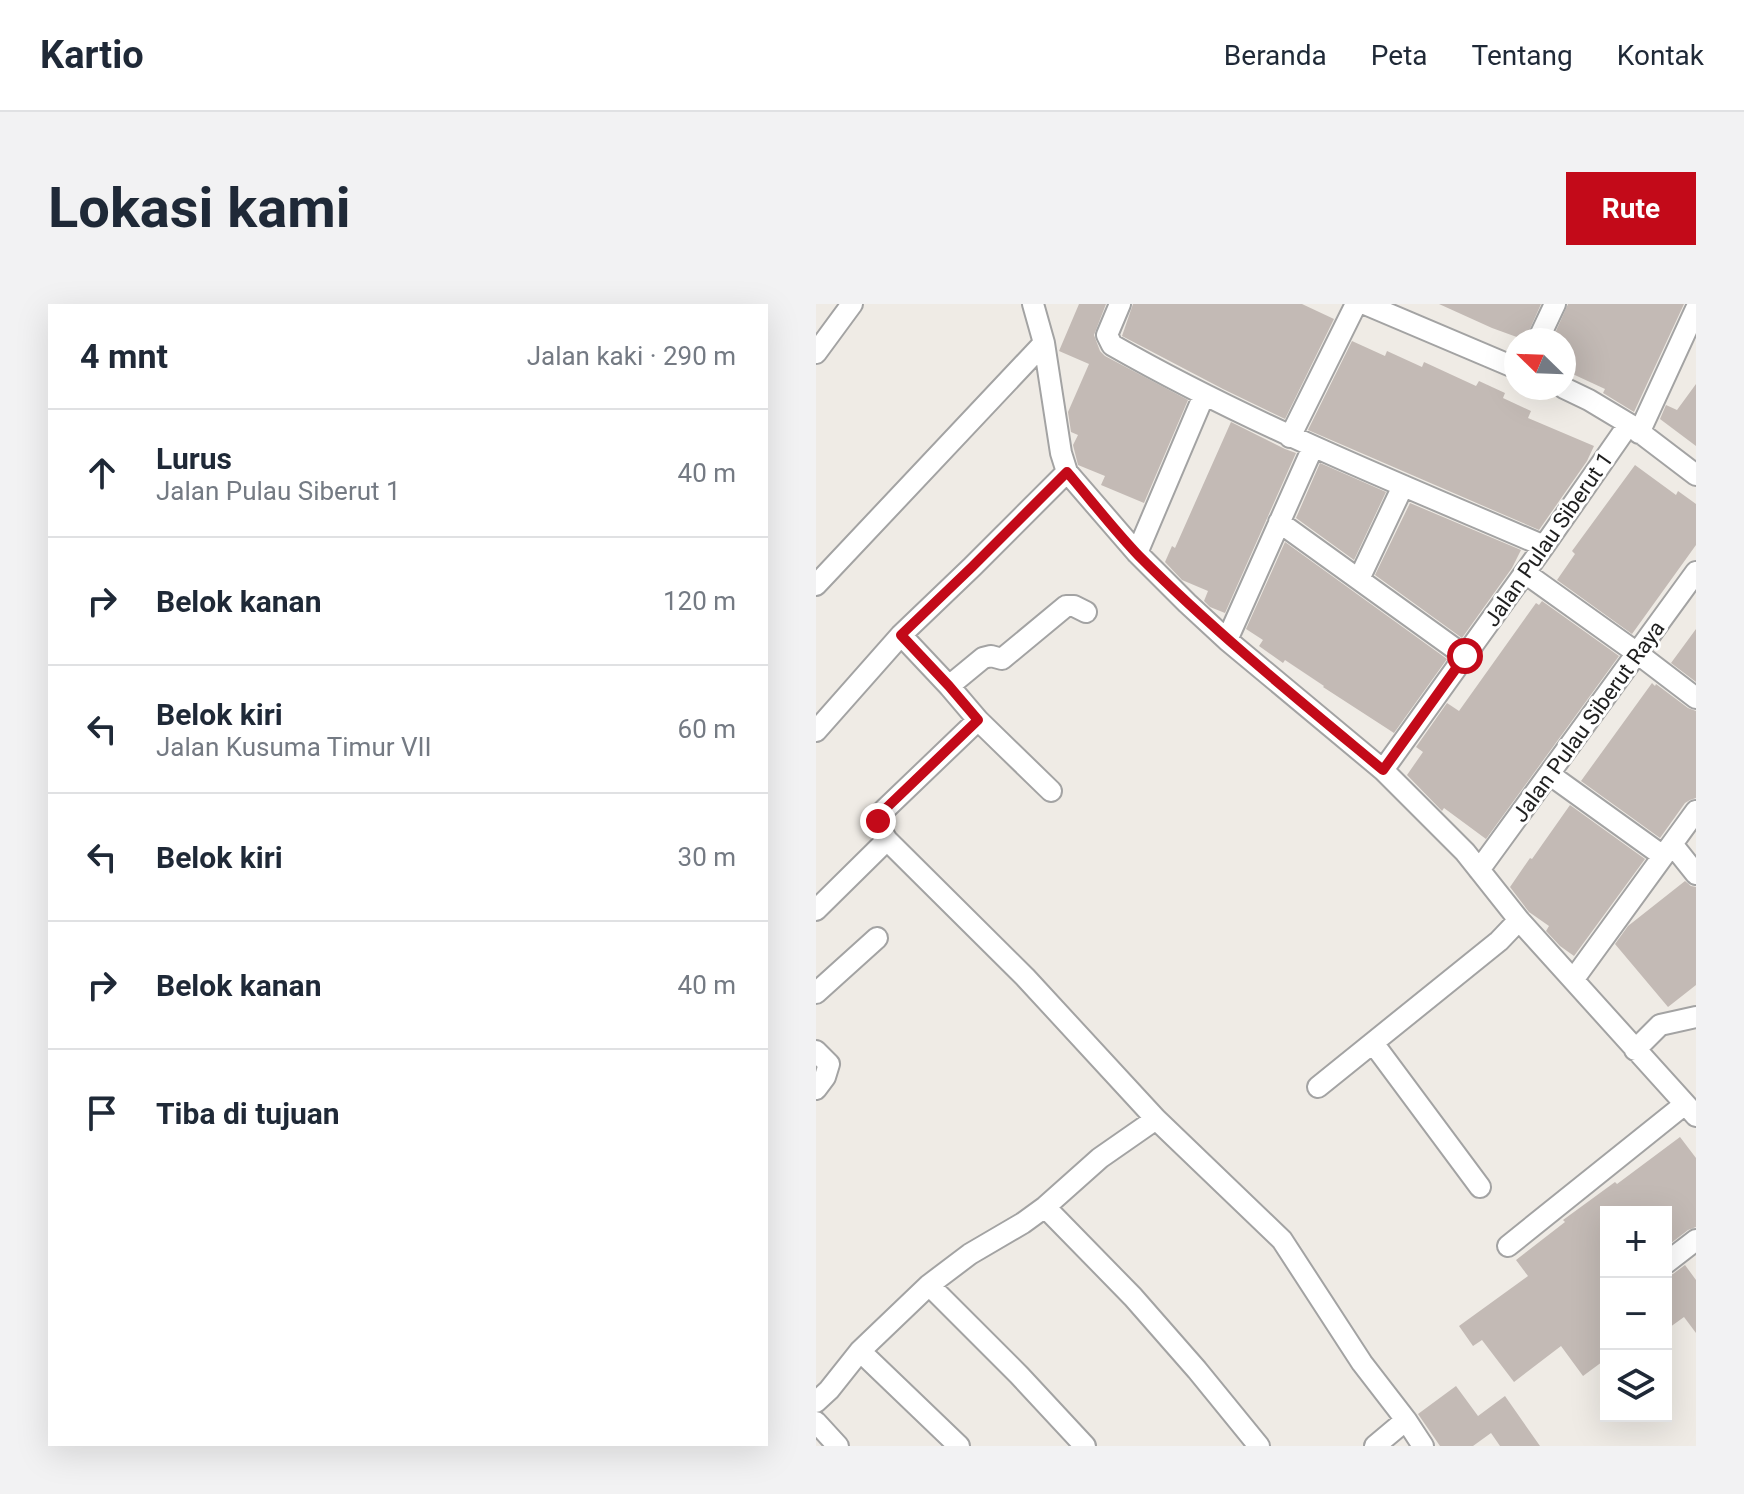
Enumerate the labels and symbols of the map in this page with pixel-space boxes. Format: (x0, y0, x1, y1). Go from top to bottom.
north arrow (1504, 328, 1576, 400)
street label: Jalan Pulau Siberut 1 (1479, 447, 1618, 631)
street label: Jalan Pulau Siberut Raya (1507, 616, 1670, 827)
route start (1447, 638, 1483, 674)
route end (860, 803, 896, 839)

